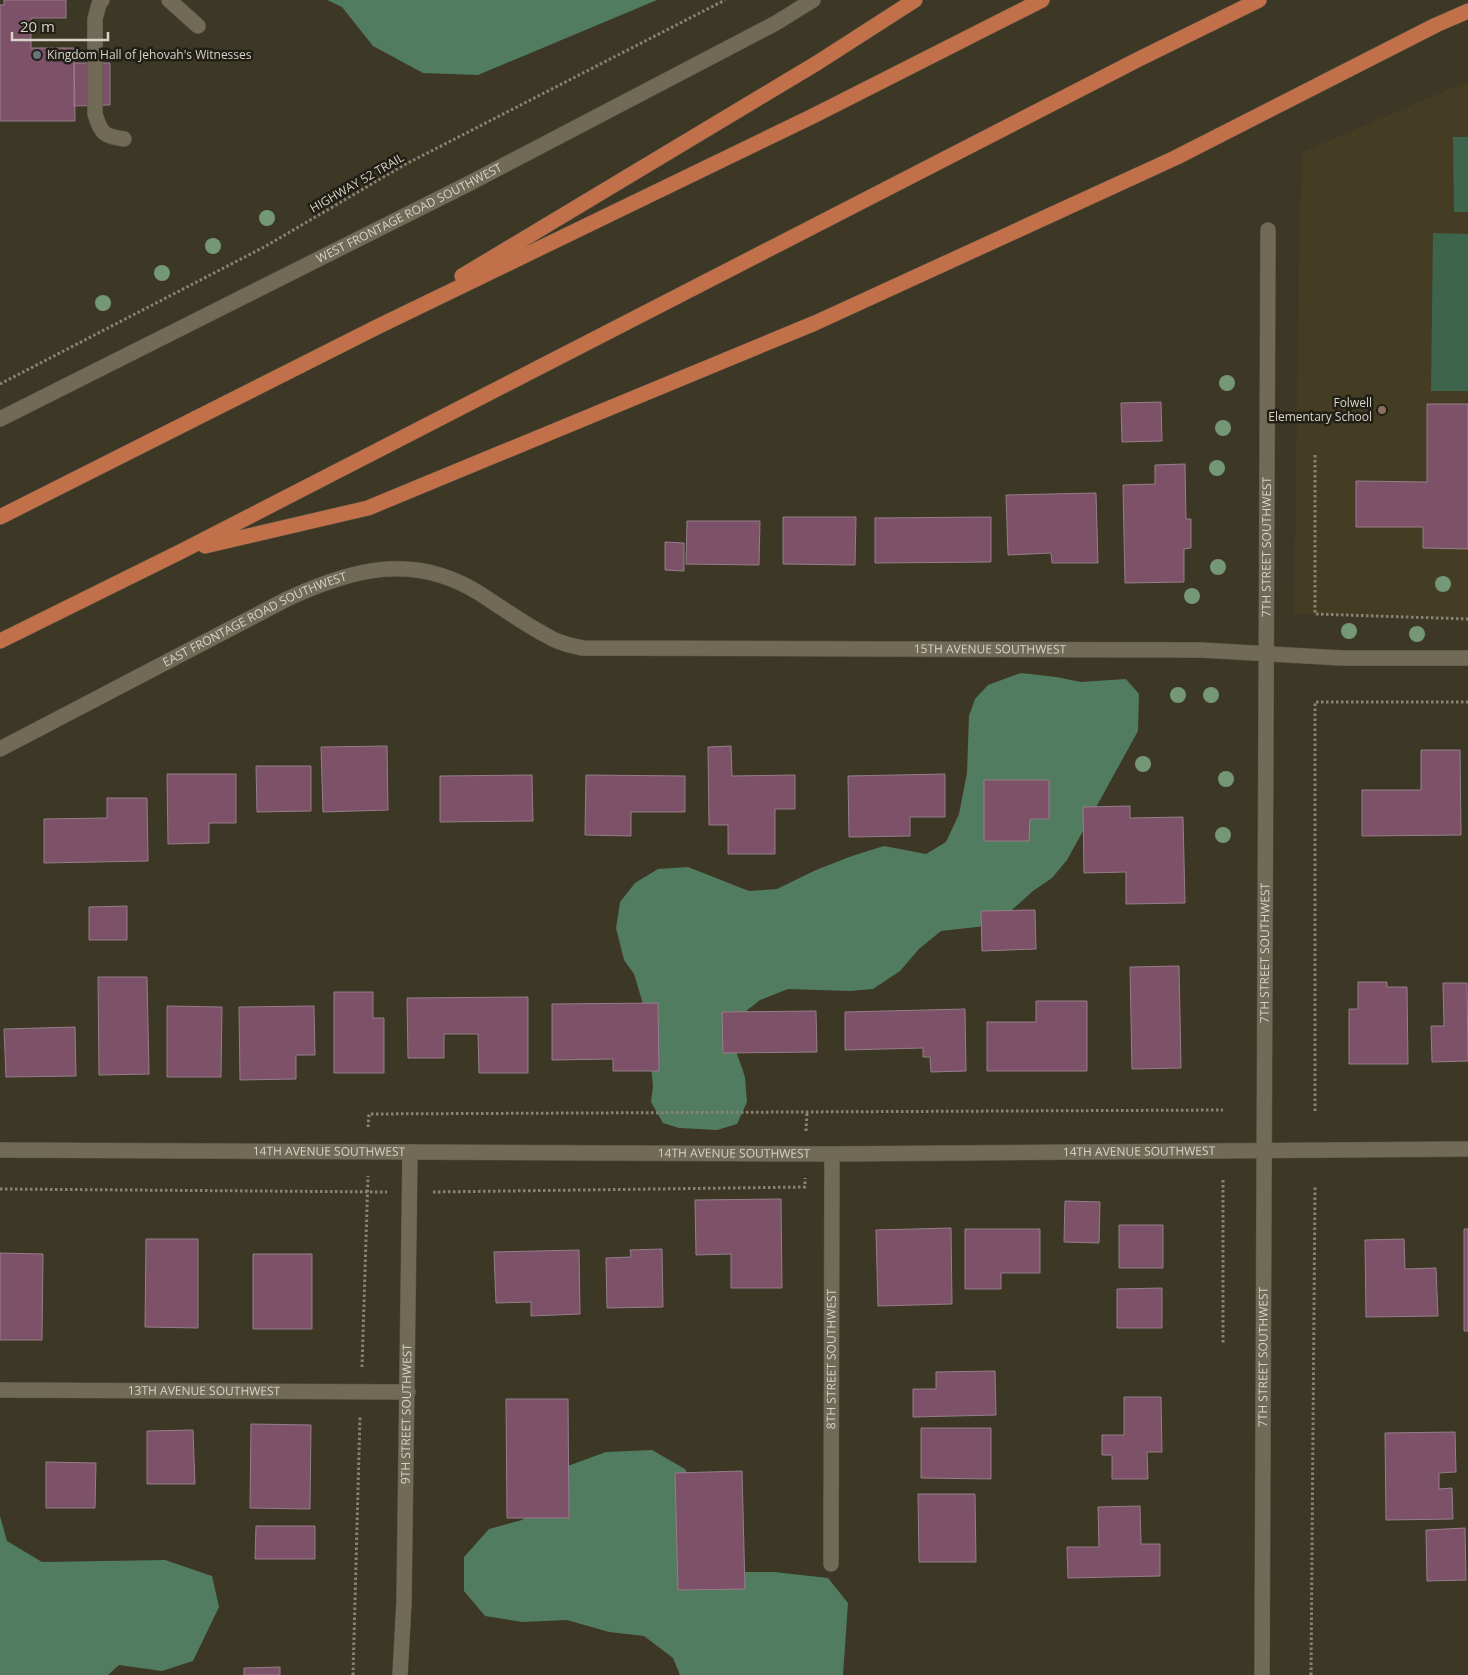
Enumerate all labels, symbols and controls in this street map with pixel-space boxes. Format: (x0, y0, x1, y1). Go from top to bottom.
scale bar (12, 10, 109, 42)
text: 20 m (20, 16, 55, 36)
place label: Kingdom Hall of Jehovah's Witnesses (47, 46, 252, 63)
marker: Kingdom Hall of Jehovah's Witnesses (31, 49, 43, 61)
street label: HIGHWAY 52 TRAIL (306, 149, 407, 217)
street label: WEST FRONTAGE ROAD SOUTHWEST (313, 159, 505, 267)
place label: Folwell Elementary School (1268, 394, 1372, 425)
marker: Folwell Elementary School (1376, 404, 1388, 416)
street label: 7TH STREET SOUTHWEST (1257, 476, 1275, 617)
street label: EAST FRONTAGE ROAD SOUTHWEST (160, 567, 349, 671)
street label: 15TH AVENUE SOUTHWEST (914, 640, 1067, 658)
street label: 7TH STREET SOUTHWEST (1256, 882, 1273, 1023)
street label: 14TH AVENUE SOUTHWEST (253, 1142, 406, 1160)
street label: 14TH AVENUE SOUTHWEST (1063, 1142, 1216, 1160)
street label: 14TH AVENUE SOUTHWEST (658, 1144, 811, 1162)
street label: 7TH STREET SOUTHWEST (1254, 1286, 1272, 1427)
street label: 8TH STREET SOUTHWEST (822, 1288, 840, 1429)
street label: 9TH STREET SOUTHWEST (397, 1343, 415, 1484)
street label: 13TH AVENUE SOUTHWEST (128, 1382, 281, 1399)

